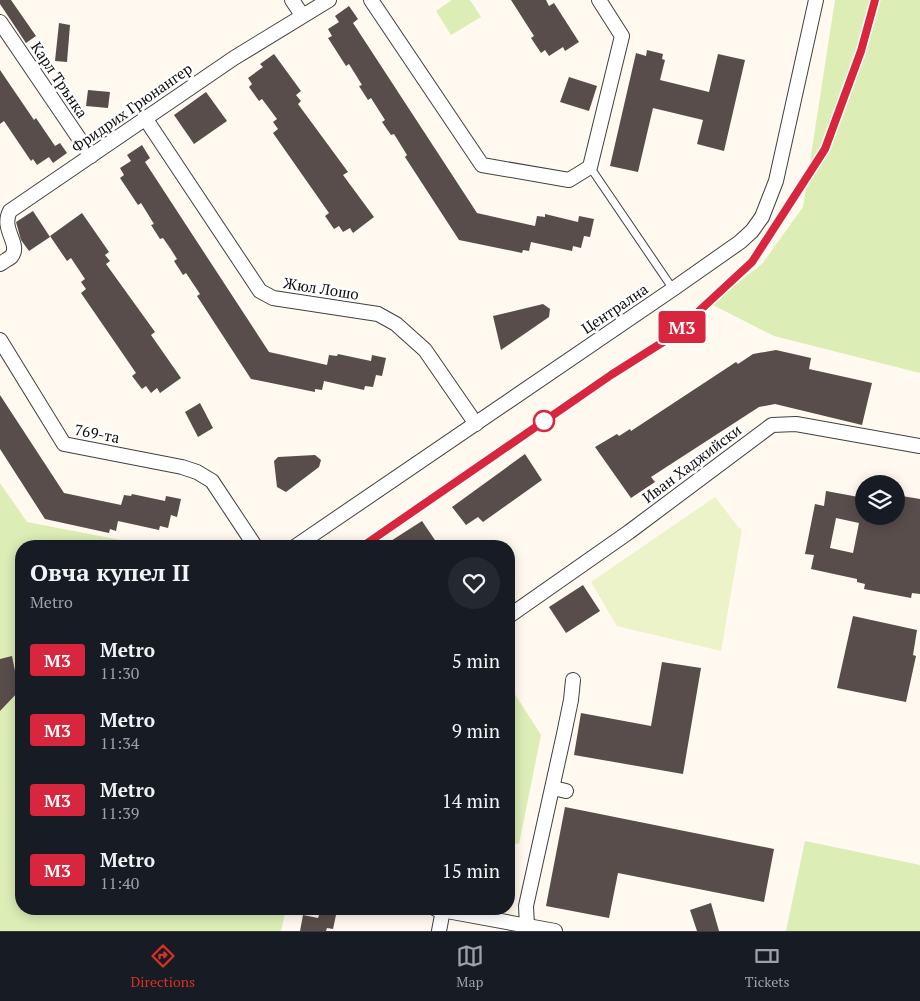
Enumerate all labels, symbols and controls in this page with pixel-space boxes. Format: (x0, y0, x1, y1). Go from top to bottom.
street label: Карл Трънка (27, 37, 93, 122)
street label: Фридрих Грюнангер (67, 58, 196, 156)
street label: Жюл Лошо (282, 272, 360, 304)
street label: Централна (577, 278, 652, 338)
line badge: M3 (660, 311, 704, 343)
text: M3 (669, 315, 695, 339)
unlabelled marker (533, 410, 555, 432)
street label: 769-та (73, 419, 122, 447)
street label: Иван Хаджийски (638, 419, 745, 507)
map controls (855, 475, 905, 525)
button: layers (855, 475, 905, 525)
text: Овча купел II (30, 556, 190, 588)
button: heart (448, 557, 500, 609)
text: Metro (30, 591, 73, 613)
text: Metro (100, 637, 155, 662)
text: M3 (44, 648, 71, 672)
text: 5 min (452, 648, 500, 673)
text: 11:30 (100, 662, 139, 684)
text: Metro (100, 707, 155, 732)
text: M3 (44, 718, 71, 742)
text: 9 min (452, 718, 500, 743)
text: 11:34 (100, 732, 139, 754)
text: Metro (100, 777, 155, 802)
text: M3 (44, 788, 71, 812)
text: 14 min (442, 788, 500, 813)
text: 11:39 (100, 802, 139, 824)
text: Metro (100, 847, 155, 872)
text: M3 (44, 858, 71, 882)
text: 15 min (442, 858, 500, 883)
text: 11:40 (100, 872, 139, 894)
tab: Directions (130, 942, 195, 991)
tab: Map (456, 942, 484, 991)
tab: Tickets (745, 942, 790, 991)

